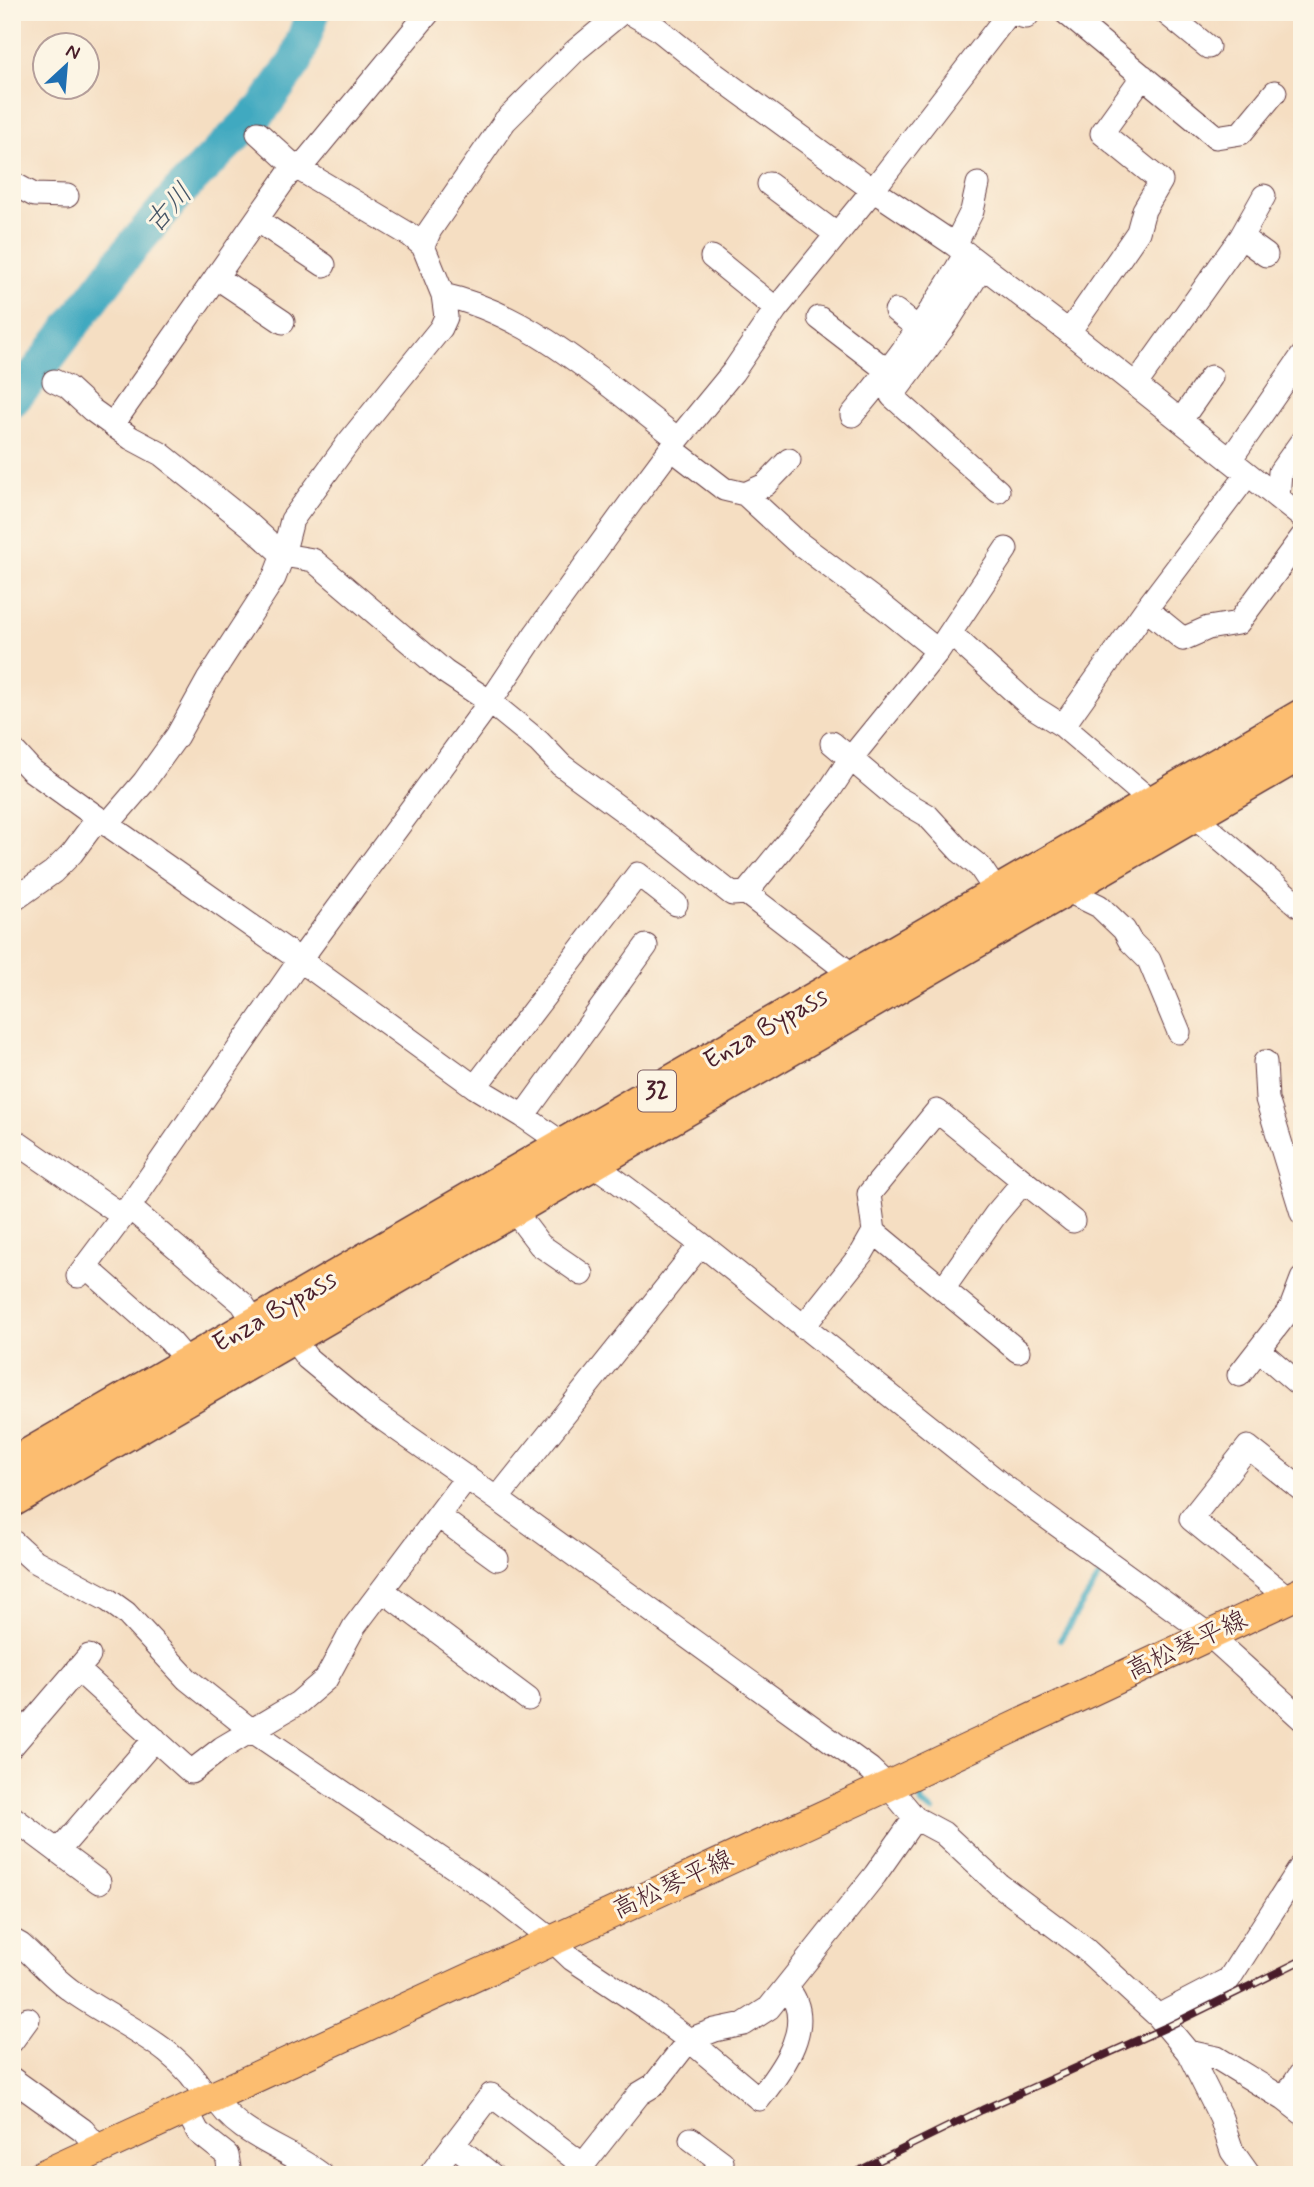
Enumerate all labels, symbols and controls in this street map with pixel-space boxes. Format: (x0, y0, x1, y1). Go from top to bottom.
north arrow (32, 32, 102, 102)
text: N (62, 38, 84, 66)
water label: 古川 (136, 176, 202, 242)
street label: Enza Bypass (698, 980, 834, 1078)
road number: 32 (638, 1070, 676, 1112)
street label: Enza Bypass (207, 1263, 343, 1361)
street label: 高松琴平線 (1121, 1603, 1253, 1689)
street label: 高松琴平線 (607, 1842, 739, 1928)

